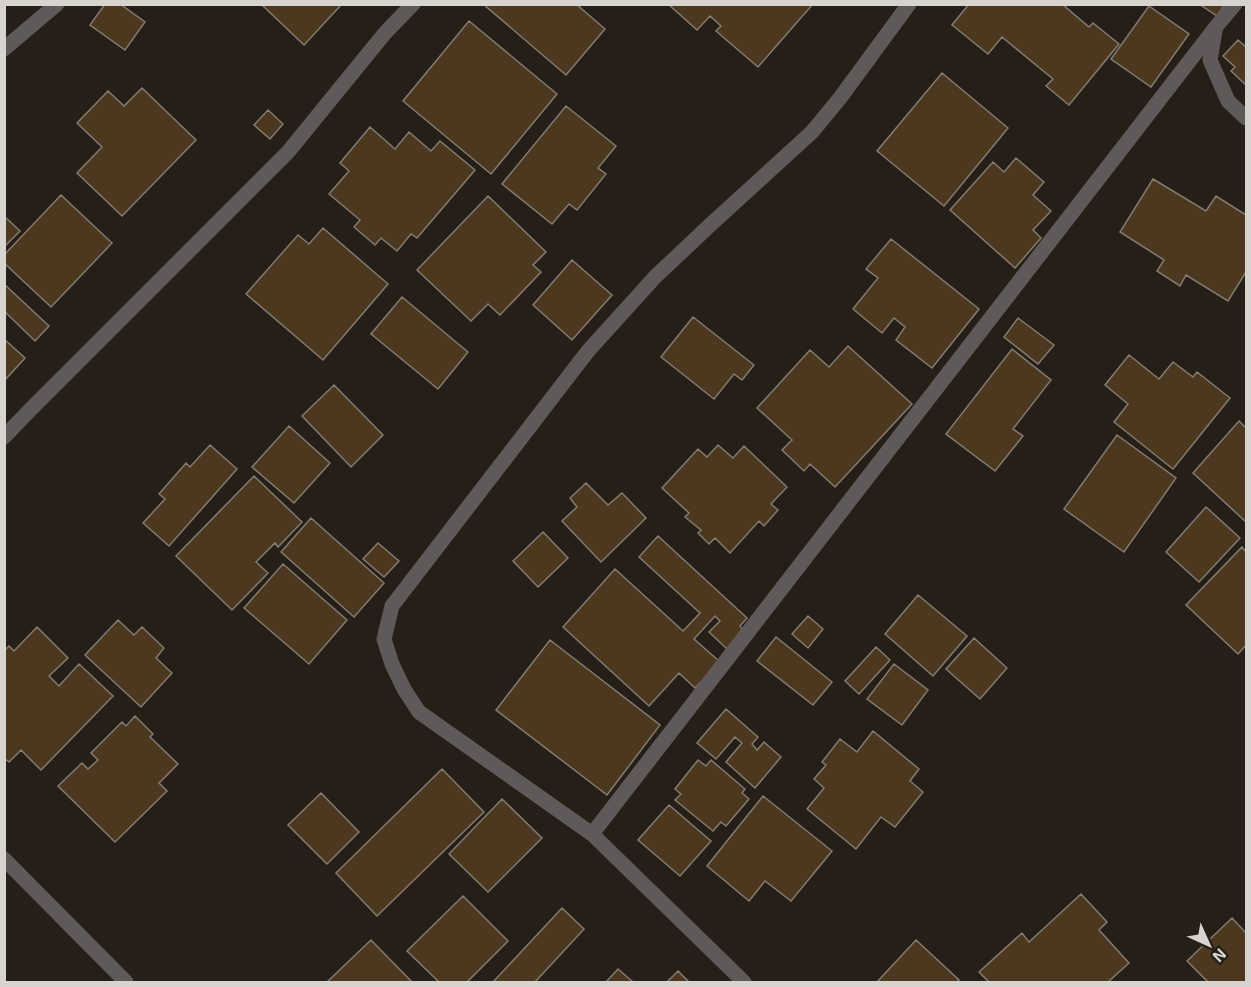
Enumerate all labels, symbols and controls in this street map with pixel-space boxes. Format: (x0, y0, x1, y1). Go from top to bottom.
north arrow (1179, 915, 1239, 975)
text: N (1209, 945, 1231, 967)

